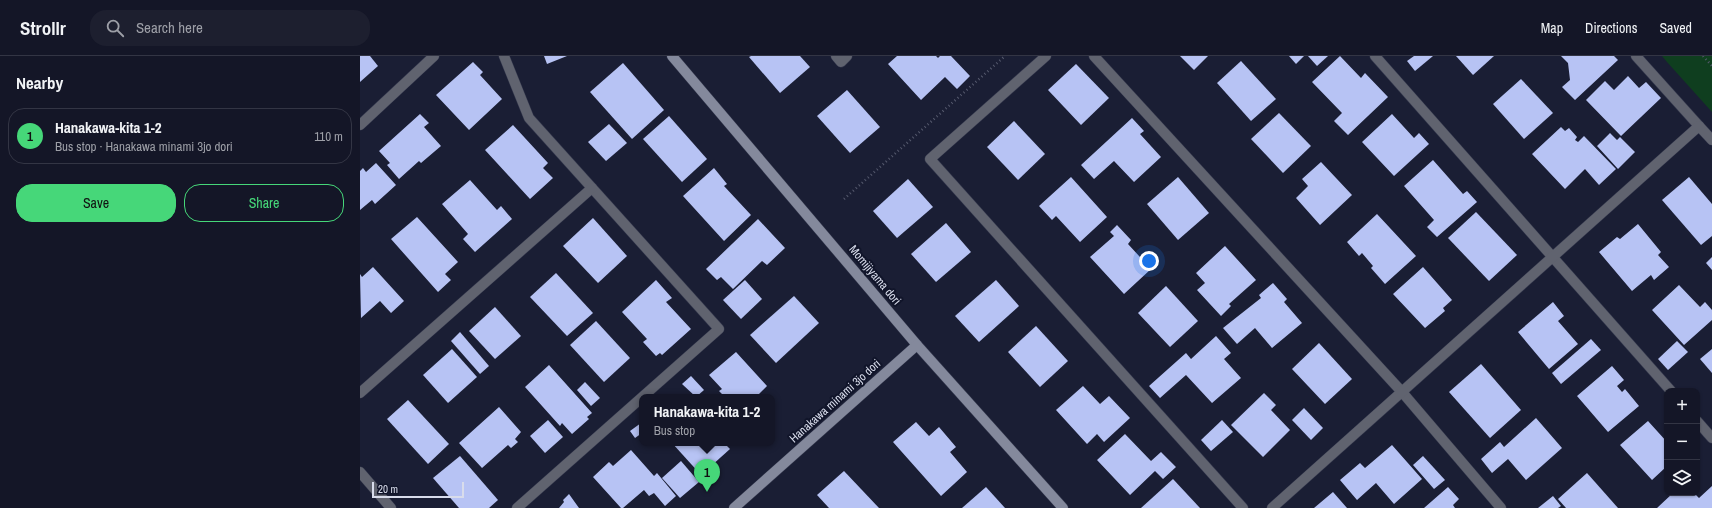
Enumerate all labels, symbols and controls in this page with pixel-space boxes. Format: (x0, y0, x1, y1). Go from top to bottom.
search box (90, 10, 370, 46)
text: Strollr (20, 15, 66, 41)
icon: search (104, 17, 126, 39)
text: Search here (136, 17, 203, 38)
text: Map (1541, 19, 1563, 37)
text: Directions (1585, 19, 1637, 37)
text: Saved (1659, 19, 1692, 37)
text: Nearby (16, 71, 63, 94)
text: Hanakawa-kita 1-2 (55, 117, 162, 138)
text: 1 (27, 128, 33, 145)
text: 110 m (314, 128, 343, 145)
text: Bus stop · Hanakawa minami 3jo dori (55, 138, 233, 155)
button: Save (16, 184, 176, 222)
button: Share (184, 184, 344, 222)
street label: Momijiyama dori (845, 242, 905, 308)
your location (1139, 251, 1159, 271)
street label: Hanakawa minami 3jo dori (786, 356, 884, 446)
map controls (1664, 388, 1700, 496)
button: + (1664, 388, 1700, 424)
popup (639, 394, 775, 446)
text: Hanakawa-kita 1-2 (654, 401, 760, 422)
text: Bus stop (654, 422, 695, 439)
button: − (1664, 424, 1700, 460)
pin: 1 (694, 459, 720, 492)
button: layers (1664, 460, 1700, 496)
scale bar (372, 480, 464, 499)
text: 20 m (378, 482, 398, 496)

